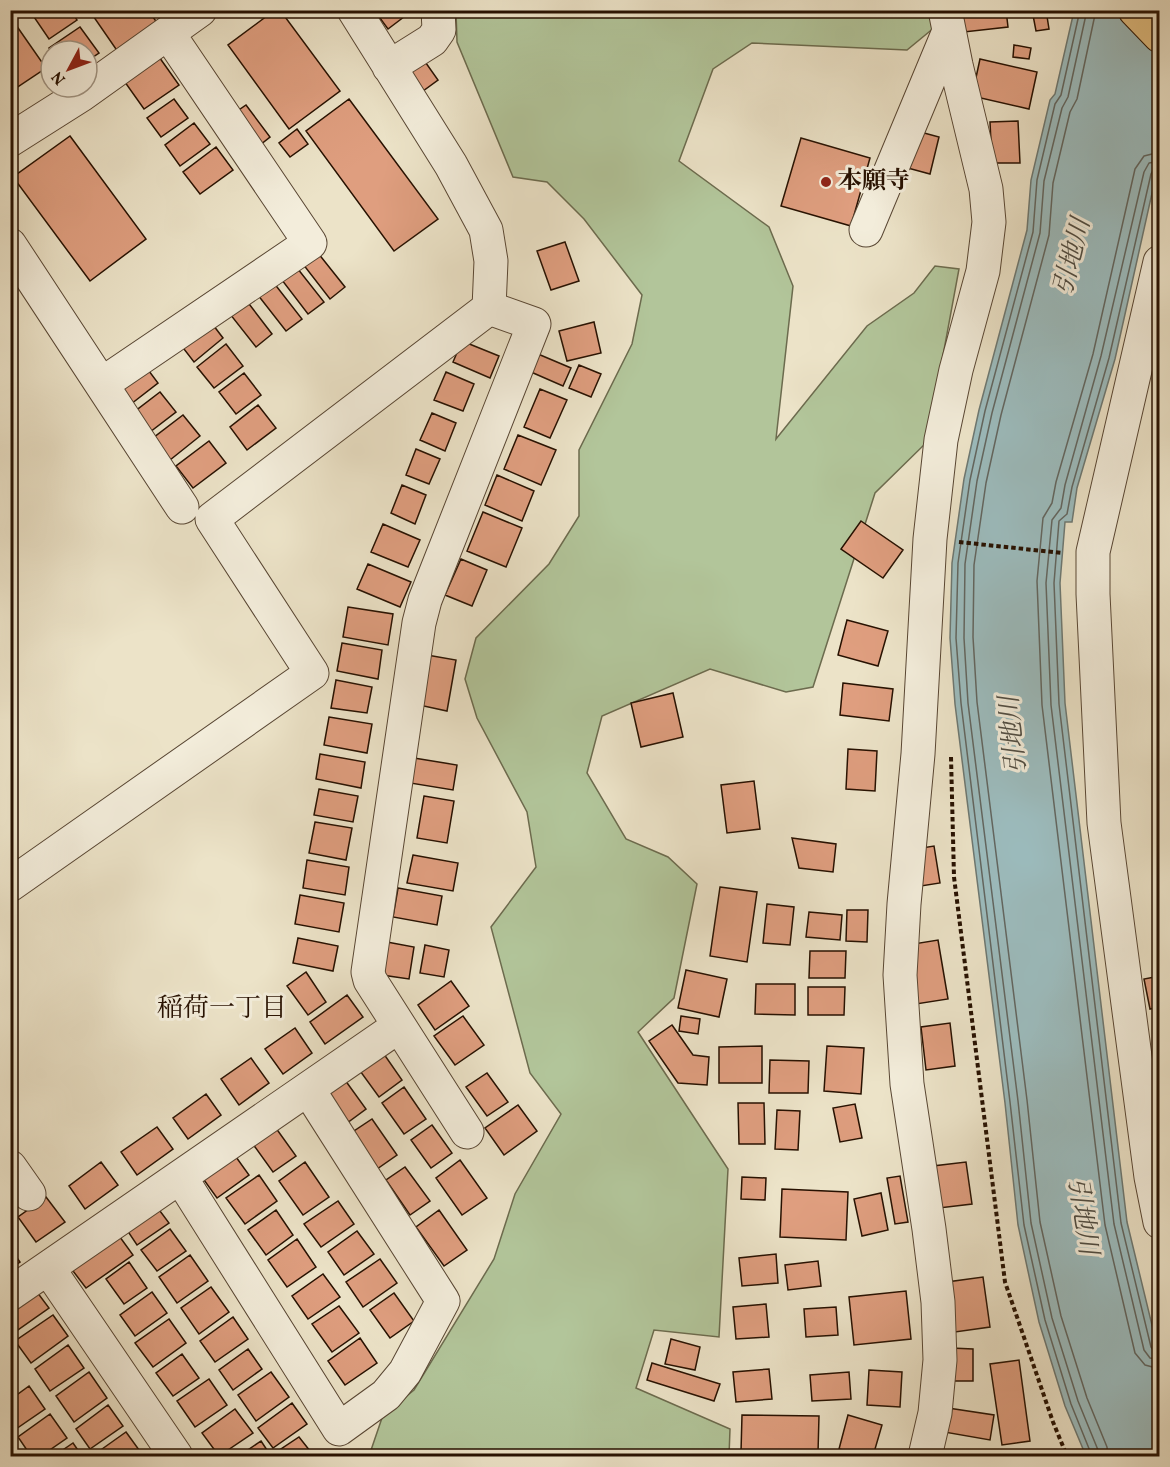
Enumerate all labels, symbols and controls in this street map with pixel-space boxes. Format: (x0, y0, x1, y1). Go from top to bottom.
north arrow (39, 39, 99, 99)
text: N (47, 66, 71, 89)
place label: 本願寺 (838, 165, 910, 199)
marker: 本願寺 (819, 175, 833, 189)
water label: 引地川 (1046, 212, 1101, 299)
water label: 引地川 (992, 691, 1036, 776)
district label: 稲荷一丁目 (157, 991, 287, 1027)
water label: 引地川 (1058, 1175, 1106, 1260)

